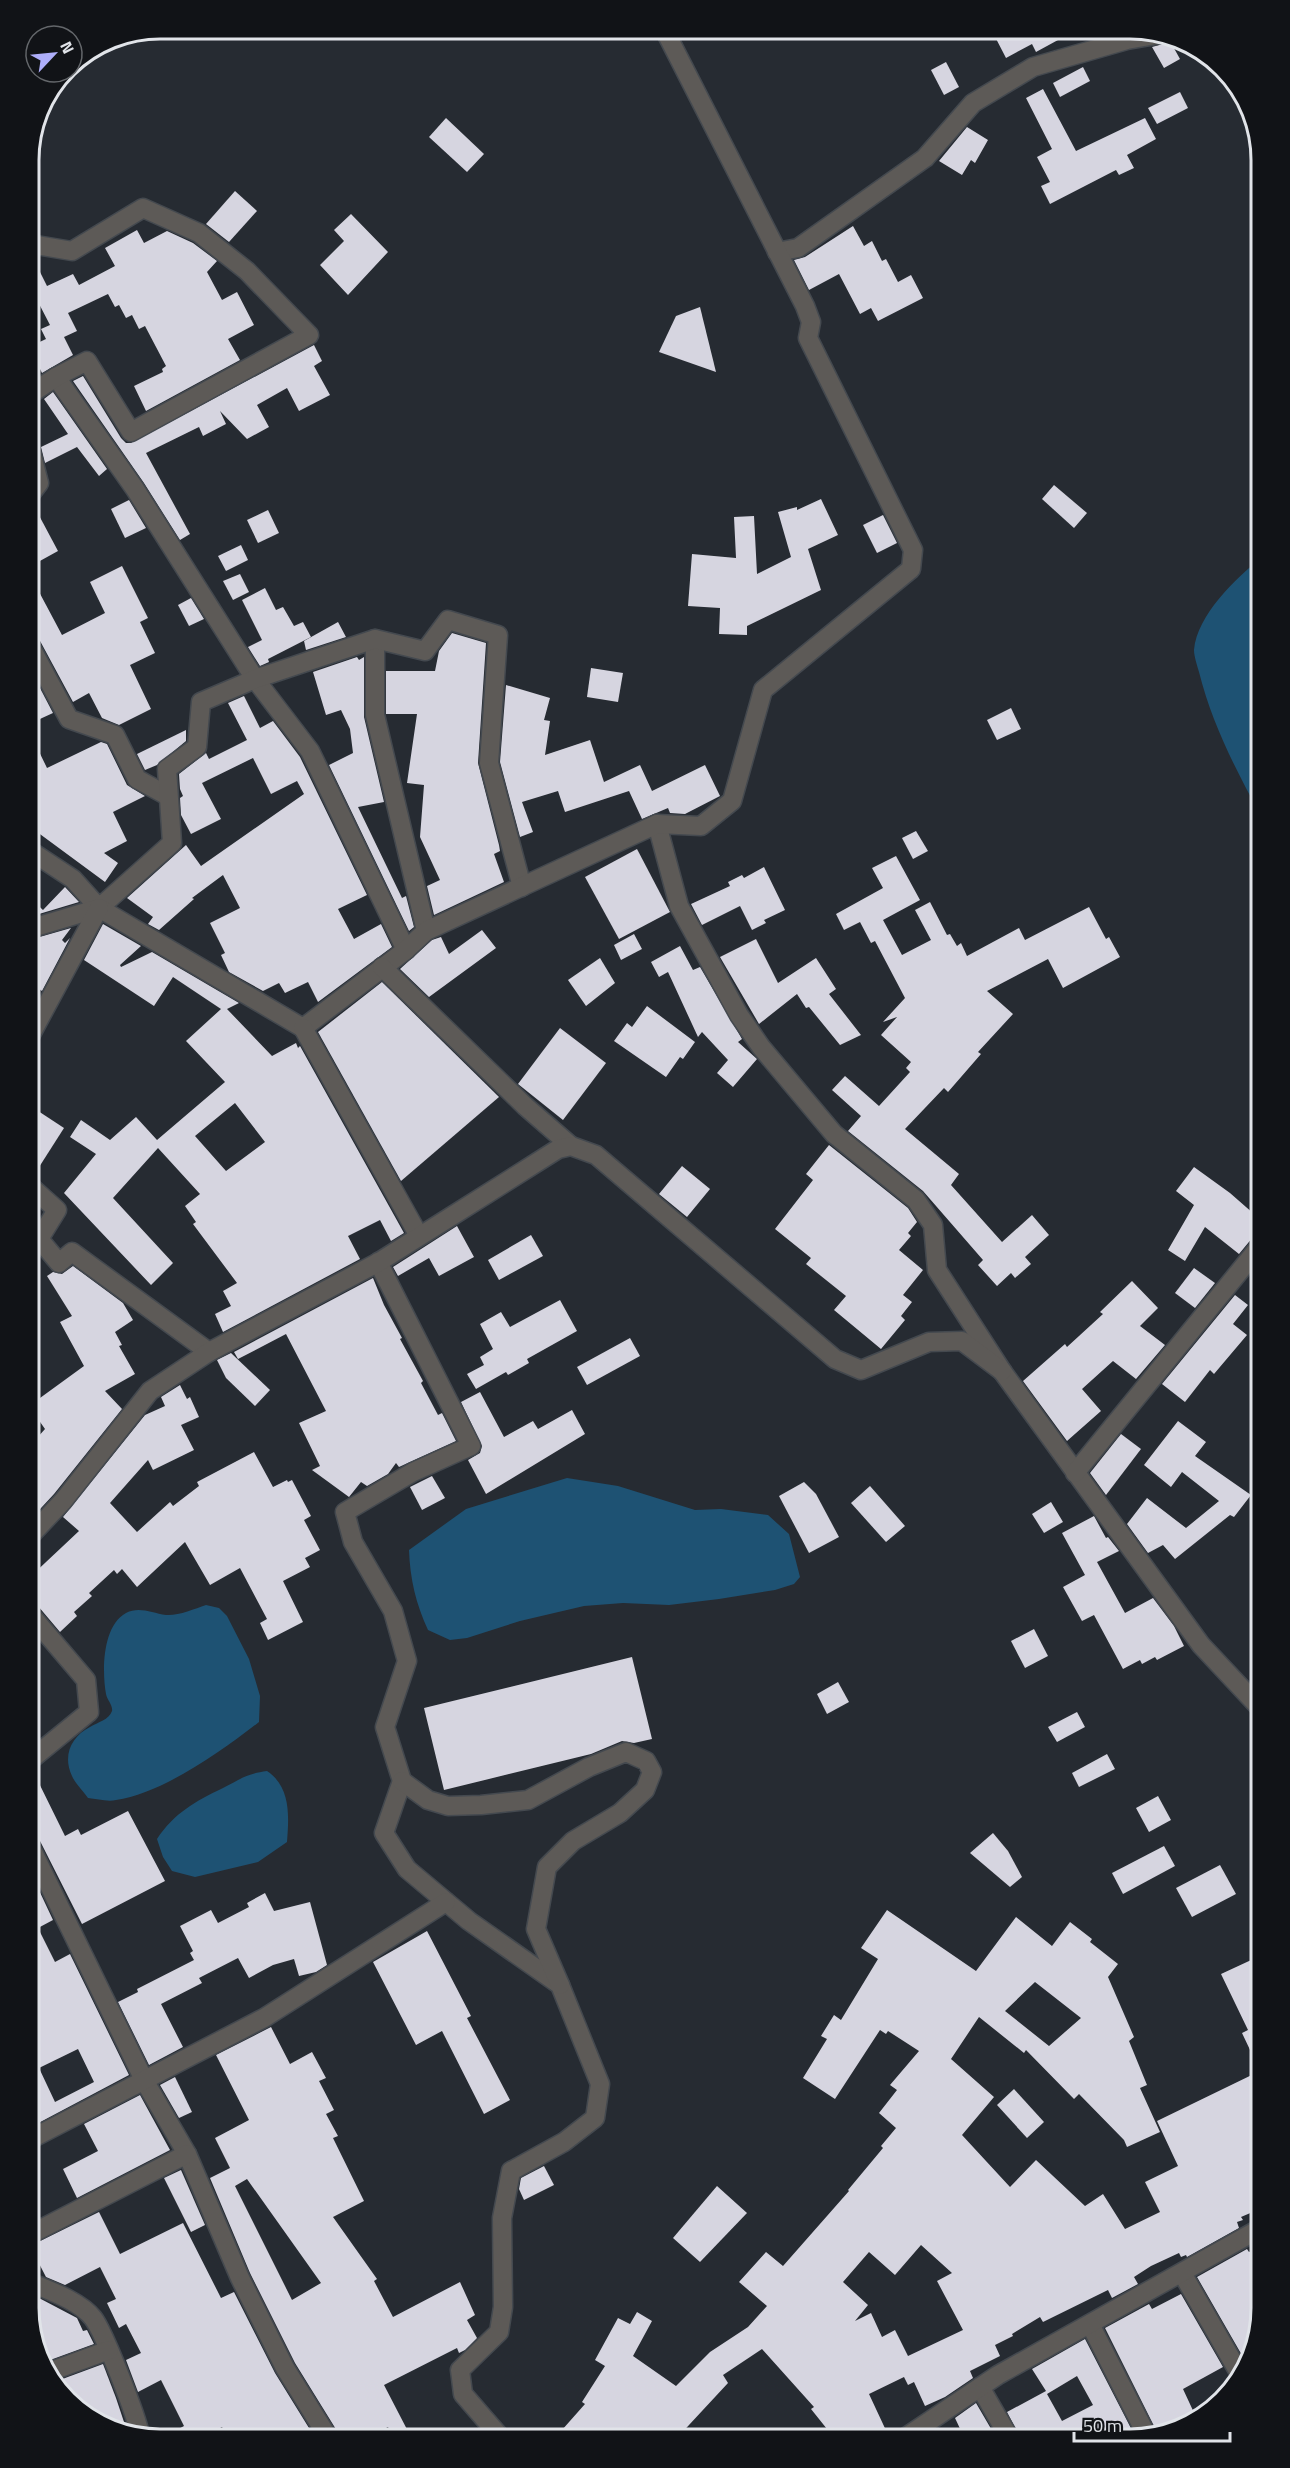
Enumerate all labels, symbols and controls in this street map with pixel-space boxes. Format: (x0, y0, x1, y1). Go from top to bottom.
north arrow (24, 24, 84, 84)
text: N (54, 37, 81, 58)
scale bar (1074, 2405, 1230, 2443)
text: 50 m (1083, 2412, 1122, 2439)

